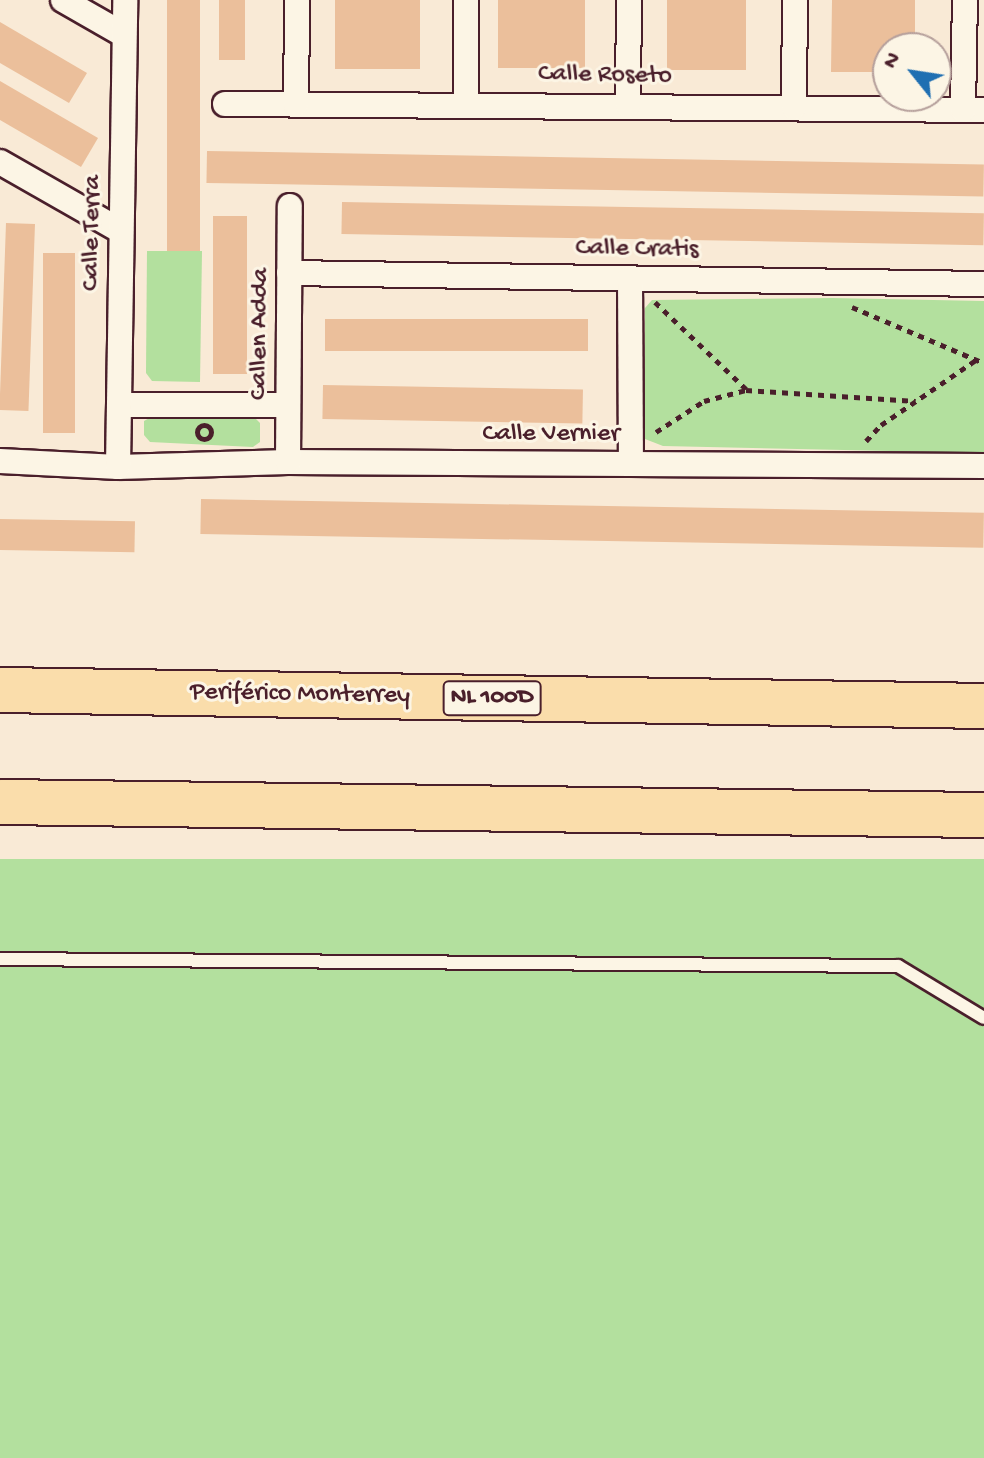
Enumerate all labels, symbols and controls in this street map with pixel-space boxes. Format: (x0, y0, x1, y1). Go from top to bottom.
north arrow (872, 32, 952, 112)
text: N (878, 48, 908, 74)
street label: Calle Roseto (538, 59, 672, 93)
street label: Calle Terra (76, 175, 110, 291)
street label: Calle Cratis (575, 233, 699, 267)
street label: Callen Adda (244, 268, 278, 400)
street label: Calle Vernier (482, 419, 620, 451)
street label: Periférico Monterrey (190, 677, 410, 713)
road number: NL 100D (442, 678, 542, 718)

